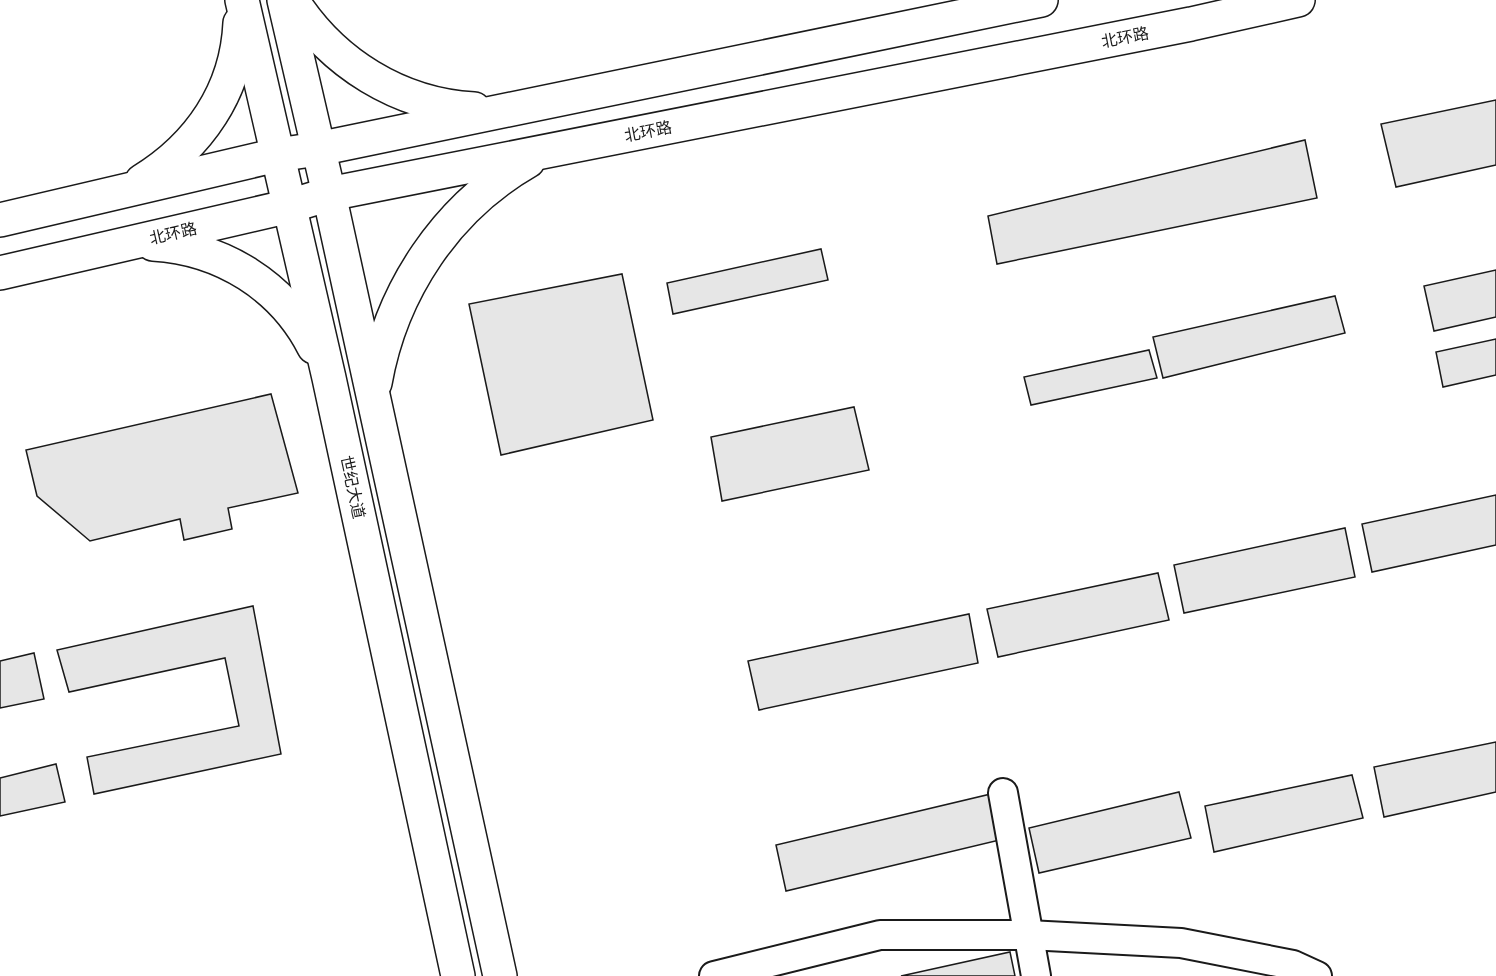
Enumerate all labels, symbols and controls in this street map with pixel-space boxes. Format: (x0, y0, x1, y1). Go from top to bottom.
street label: 北环路 (1100, 25, 1150, 50)
street label: 北环路 (623, 119, 673, 144)
street label: 北环路 (148, 220, 198, 247)
street label: 世纪大道 (338, 454, 367, 520)

